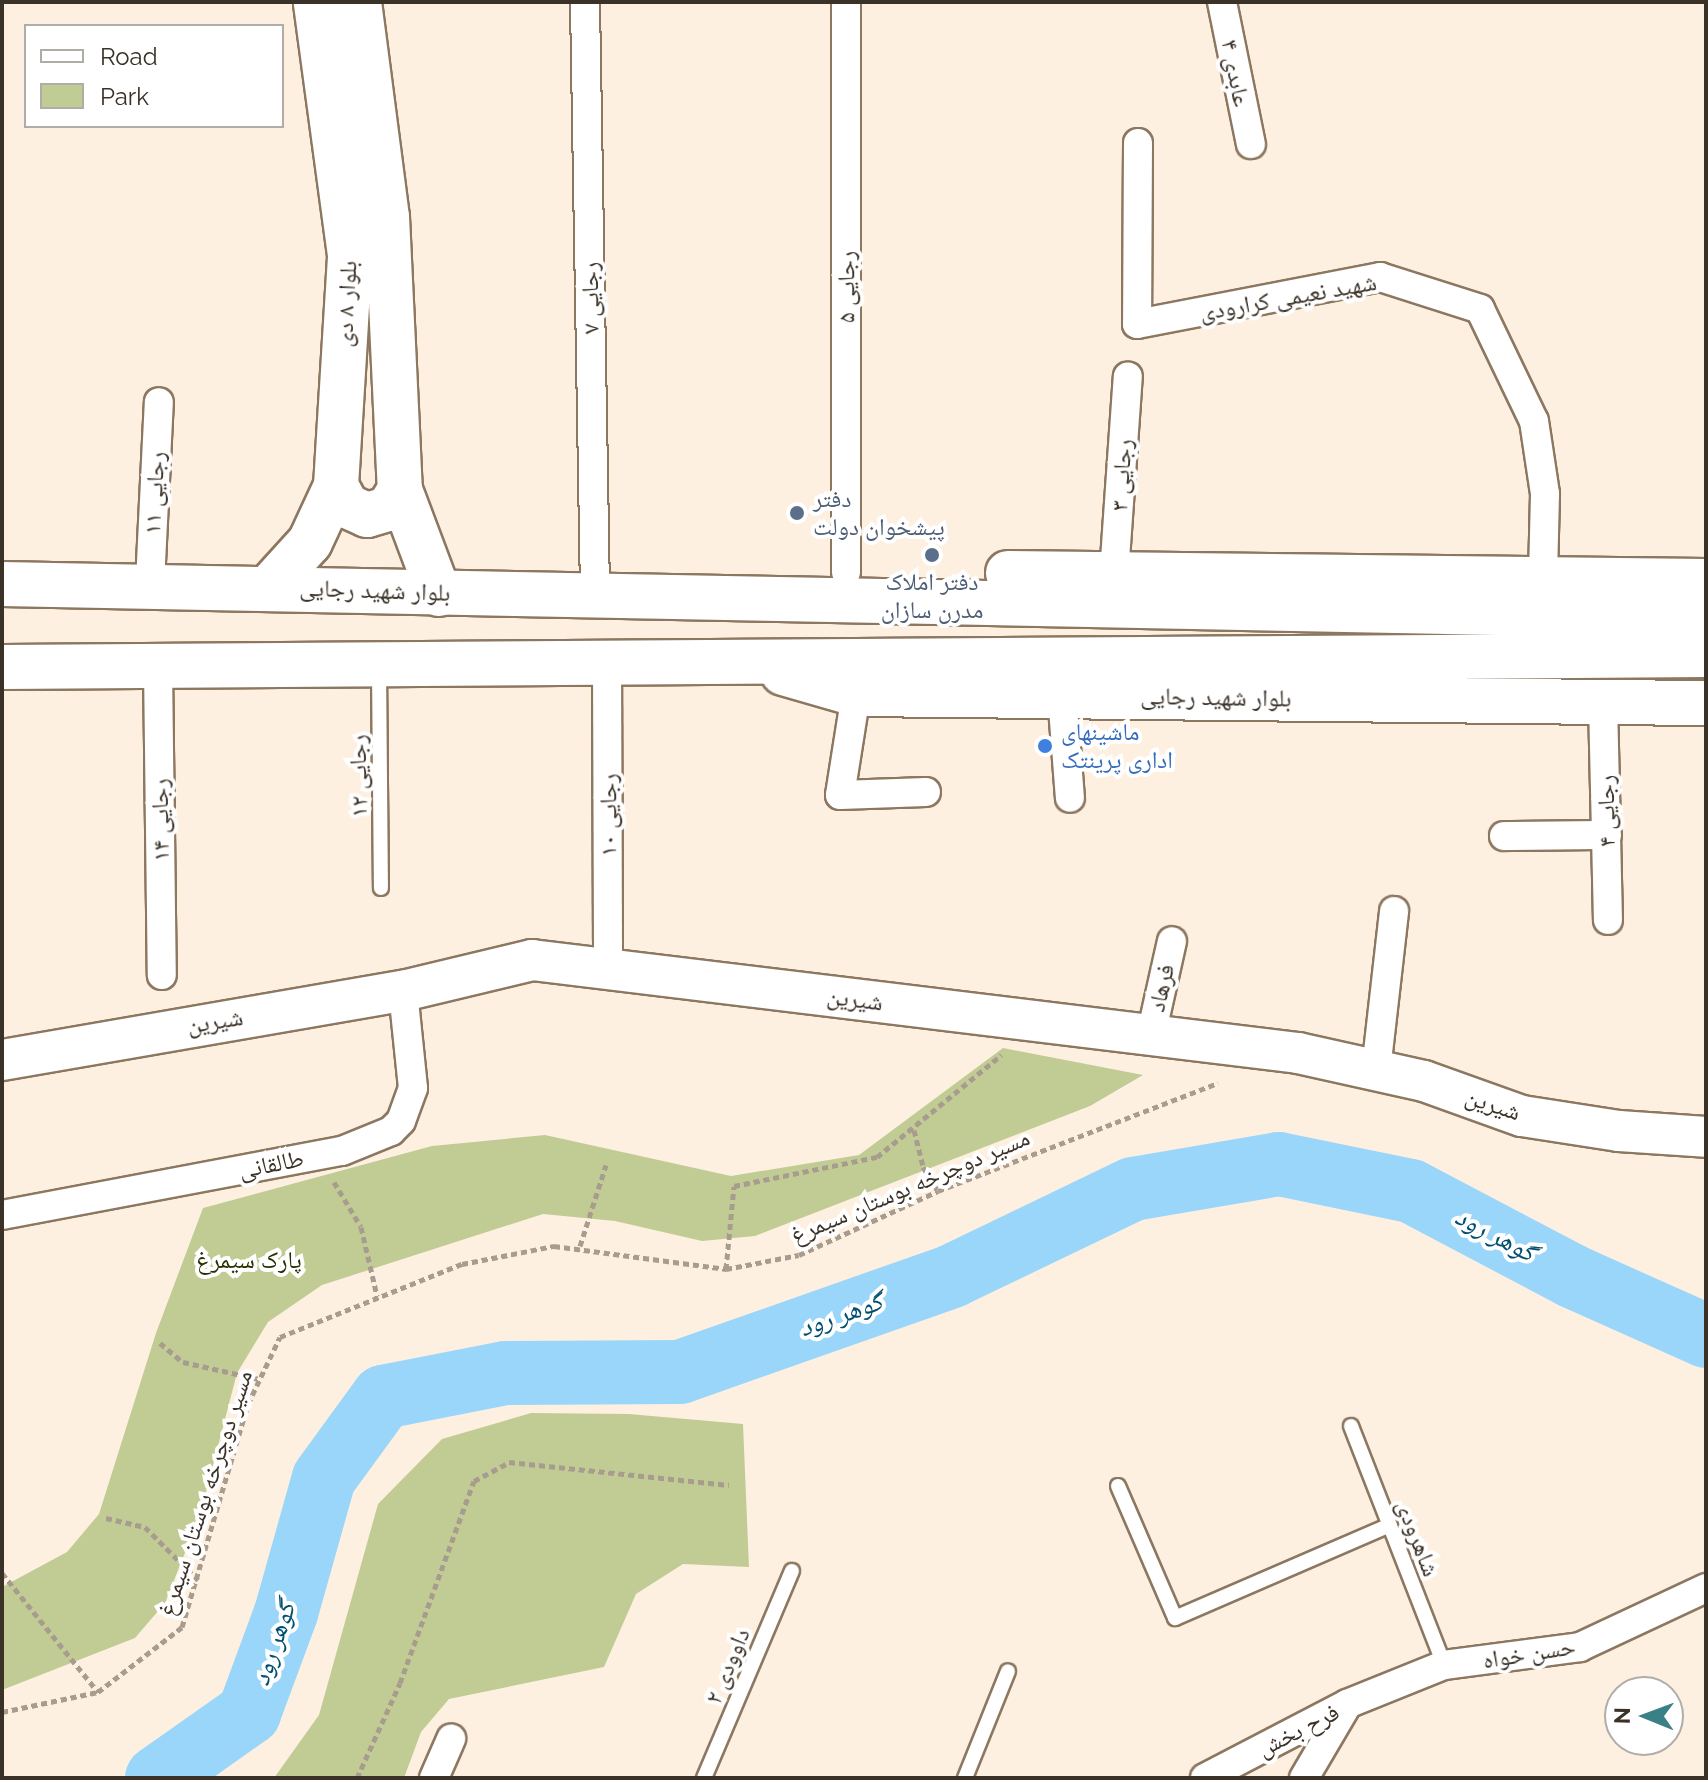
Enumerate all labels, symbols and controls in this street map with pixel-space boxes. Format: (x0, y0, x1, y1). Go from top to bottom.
legend (24, 24, 284, 128)
street label: عابدی ۴ (1215, 37, 1257, 109)
text: Road (100, 42, 158, 71)
text: Park (100, 82, 149, 111)
street label: رجایی ۵ (832, 251, 860, 323)
street label: بلوار ۸ دی (329, 260, 363, 348)
street label: رجایی ۷ (575, 262, 605, 334)
street label: شهید نعیمی کرارودی (1197, 267, 1379, 327)
street label: رجایی ۳ (1104, 438, 1138, 512)
street label: رجایی ۱۱ (137, 451, 171, 535)
place label: دفتر پیشخوان دولت (813, 485, 945, 541)
marker: دفتر پیشخوان دولت (788, 504, 806, 522)
marker: دفتر املاک مدرن سازان (923, 546, 941, 564)
place label: دفتر املاک مدرن سازان (881, 568, 983, 624)
street label: بلوار شهید رجایی (299, 573, 451, 607)
street label: بلوار شهید رجایی (1140, 681, 1292, 713)
place label: ماشینهای اداری پرینتک (1061, 718, 1173, 774)
street label: رجایی ۱۲ (343, 734, 373, 818)
marker: ماشینهای اداری پرینتک (1036, 737, 1054, 755)
street label: رجایی ۱۰ (594, 774, 622, 856)
street label: رجایی ۴ (1591, 775, 1621, 847)
street label: رجایی ۱۴ (145, 778, 175, 862)
street label: فرهاد (1142, 961, 1180, 1015)
street label: شیرین (825, 981, 885, 1017)
street label: شیرین (185, 1002, 245, 1040)
street label: شیرین (1462, 1082, 1524, 1126)
street label: مسیر دوچرخه بوستان سیمرغ (786, 1123, 1034, 1249)
street label: طالقانی (236, 1144, 306, 1184)
water label: گوهر رود (1450, 1201, 1540, 1269)
park label: پارک سیمرغ (196, 1246, 302, 1274)
water label: گوهر رود (795, 1286, 887, 1344)
street label: مسیر دوچرخه بوستان سیمرغ (152, 1366, 258, 1620)
street label: شاهرودی (1390, 1496, 1446, 1580)
water label: گوهر رود (245, 1598, 303, 1690)
street label: داوودی ۲ (698, 1624, 756, 1708)
street label: حسن خواه (1481, 1631, 1577, 1675)
north arrow (1604, 1676, 1684, 1756)
street label: فرح بخش (1252, 1697, 1344, 1763)
text: N (1609, 1707, 1635, 1724)

